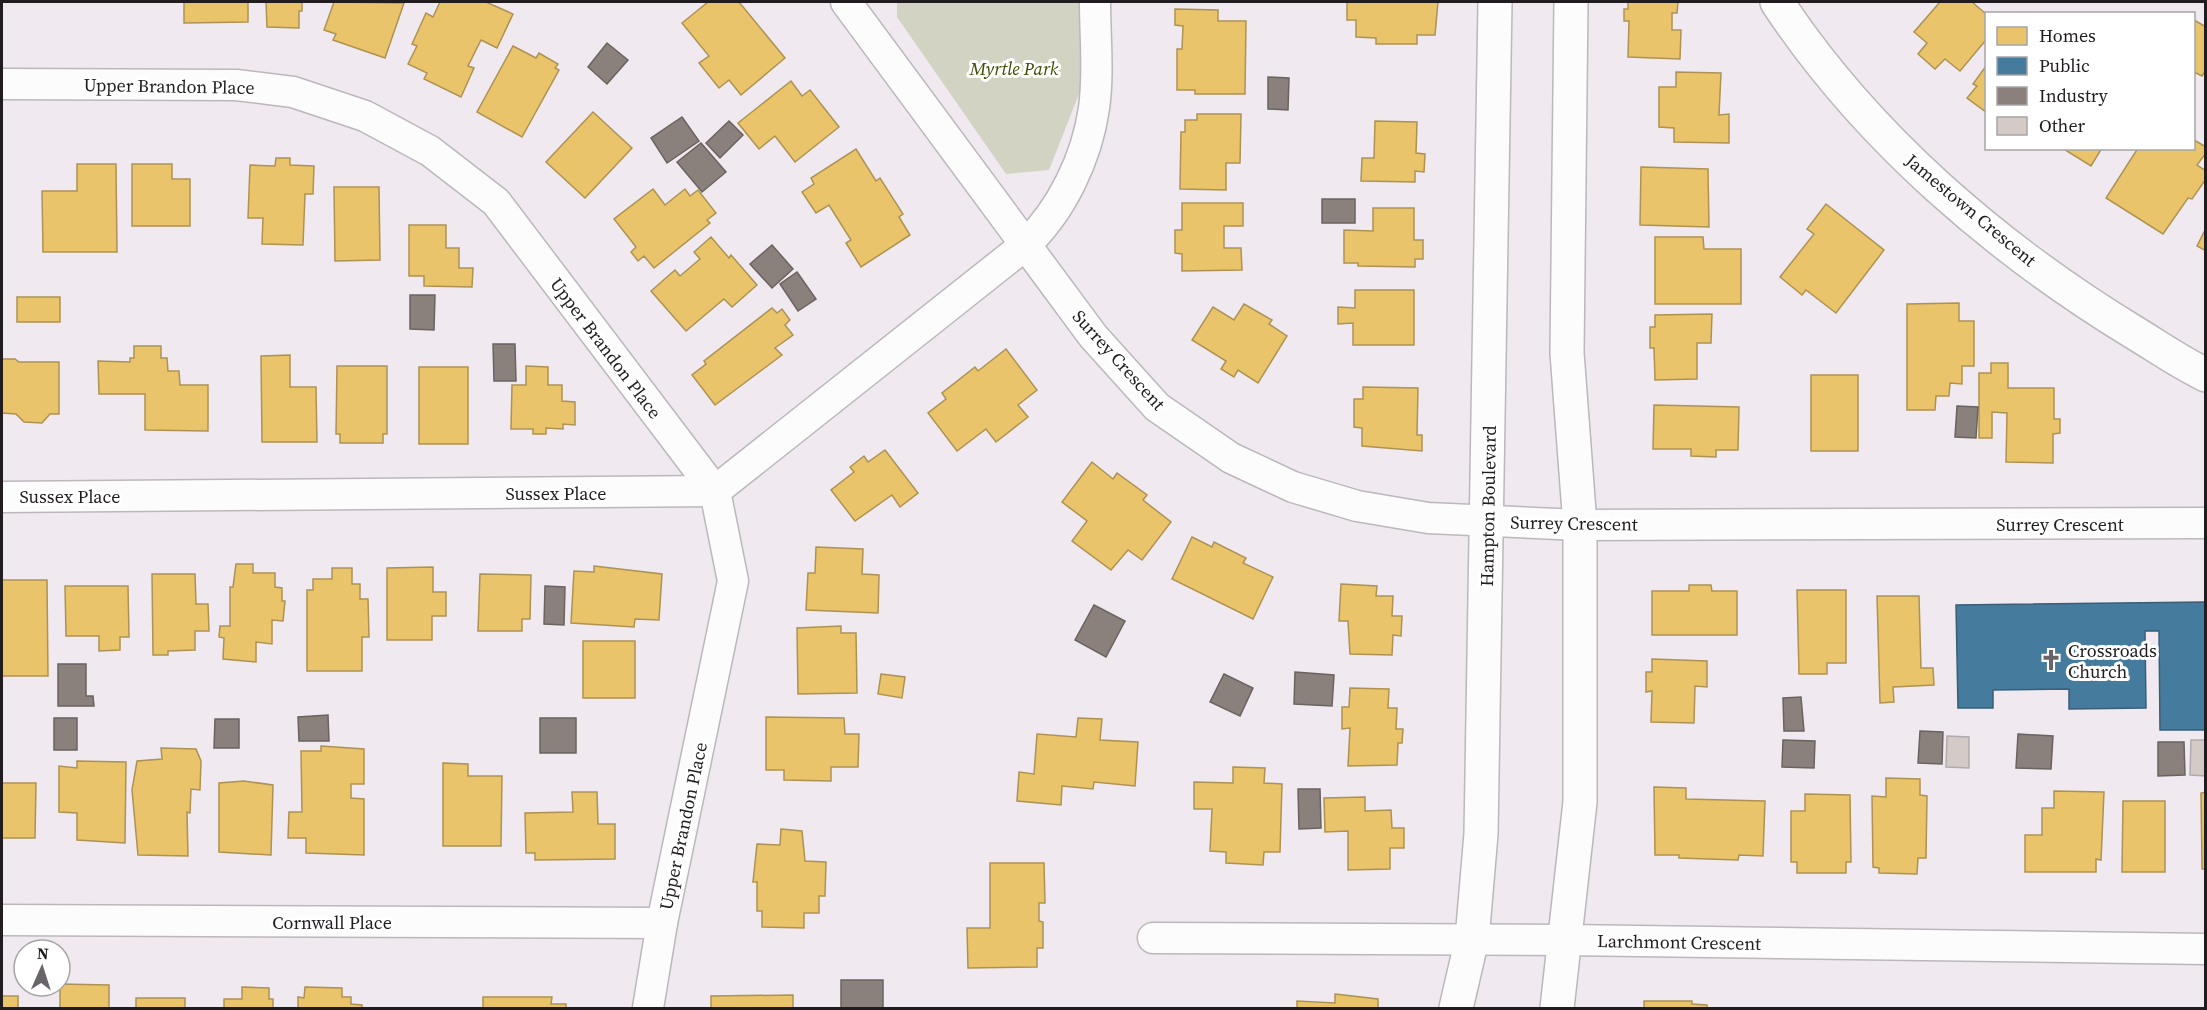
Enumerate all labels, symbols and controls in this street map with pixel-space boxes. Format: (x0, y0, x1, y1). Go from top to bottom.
legend (1985, 12, 2195, 150)
text: Homes (2039, 23, 2096, 48)
text: Public (2039, 53, 2090, 78)
park label: Myrtle Park (969, 56, 1059, 81)
street label: Upper Brandon Place (83, 72, 255, 100)
text: Industry (2039, 83, 2109, 108)
text: Other (2039, 113, 2086, 138)
street label: Jamestown Crescent (1900, 147, 2042, 272)
street label: Upper Brandon Place (545, 272, 667, 424)
street label: Surrey Crescent (1067, 304, 1171, 416)
street label: Hampton Boulevard (1474, 425, 1502, 587)
street label: Sussex Place (506, 481, 606, 506)
street label: Sussex Place (20, 484, 120, 509)
street label: Surrey Crescent (1510, 509, 1638, 537)
street label: Surrey Crescent (1996, 512, 2124, 537)
place label: Crossroads Church (2068, 638, 2157, 684)
church icon: Crossroads Church (2039, 648, 2063, 672)
street label: Upper Brandon Place (653, 740, 713, 912)
street label: Cornwall Place (272, 910, 392, 935)
street label: Larchmont Crescent (1597, 928, 1761, 956)
north arrow (12, 938, 72, 998)
text: N (36, 942, 50, 964)

